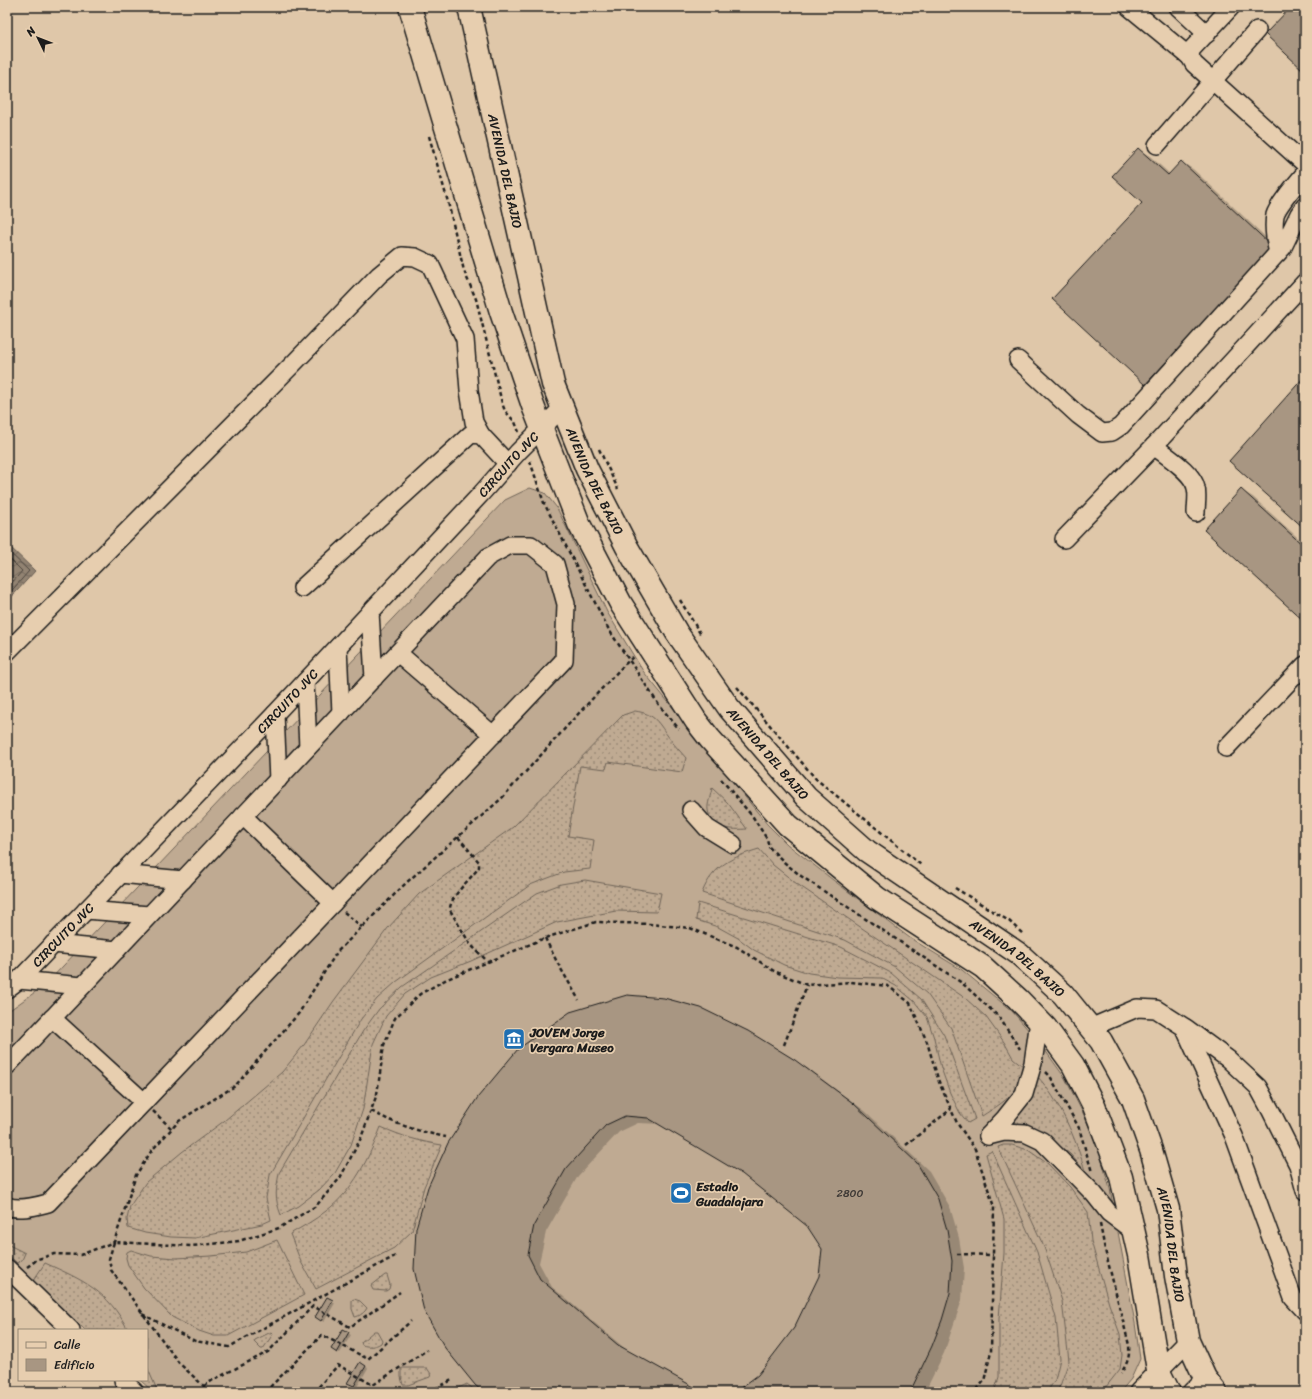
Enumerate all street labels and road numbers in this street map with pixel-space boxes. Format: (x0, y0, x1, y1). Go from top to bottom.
street label: AVENIDA DEL BAJIO (481, 110, 530, 231)
street label: AVENIDA DEL BAJIO (559, 423, 630, 539)
street label: CIRCUITO JVC (472, 426, 544, 502)
street label: CIRCUITO JVC (250, 663, 324, 739)
street label: AVENIDA DEL BAJIO (720, 701, 815, 805)
street label: CIRCUITO JVC (26, 897, 100, 972)
street label: AVENIDA DEL BAJIO (964, 912, 1071, 1003)
street label: AVENIDA DEL BAJIO (1150, 1183, 1192, 1304)

